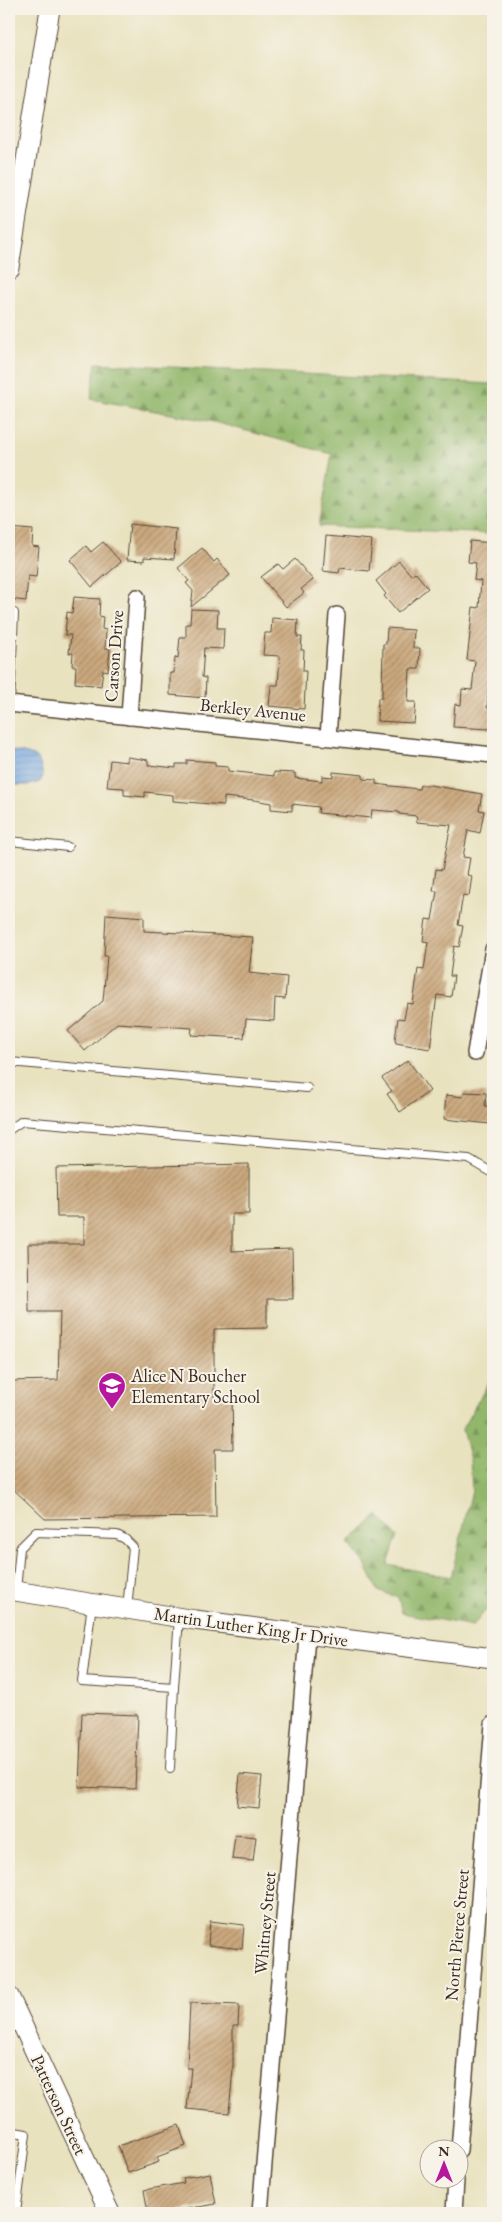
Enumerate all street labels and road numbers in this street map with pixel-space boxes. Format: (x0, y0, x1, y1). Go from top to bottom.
street label: Carson Drive (99, 609, 128, 703)
street label: Berkley Avenue (199, 692, 307, 727)
street label: Martin Luther King Jr Drive (153, 1602, 349, 1652)
street label: North Pierce Street (439, 1868, 474, 2002)
street label: Whitney Street (249, 1870, 280, 1975)
street label: Patterson Street (26, 2051, 93, 2159)

